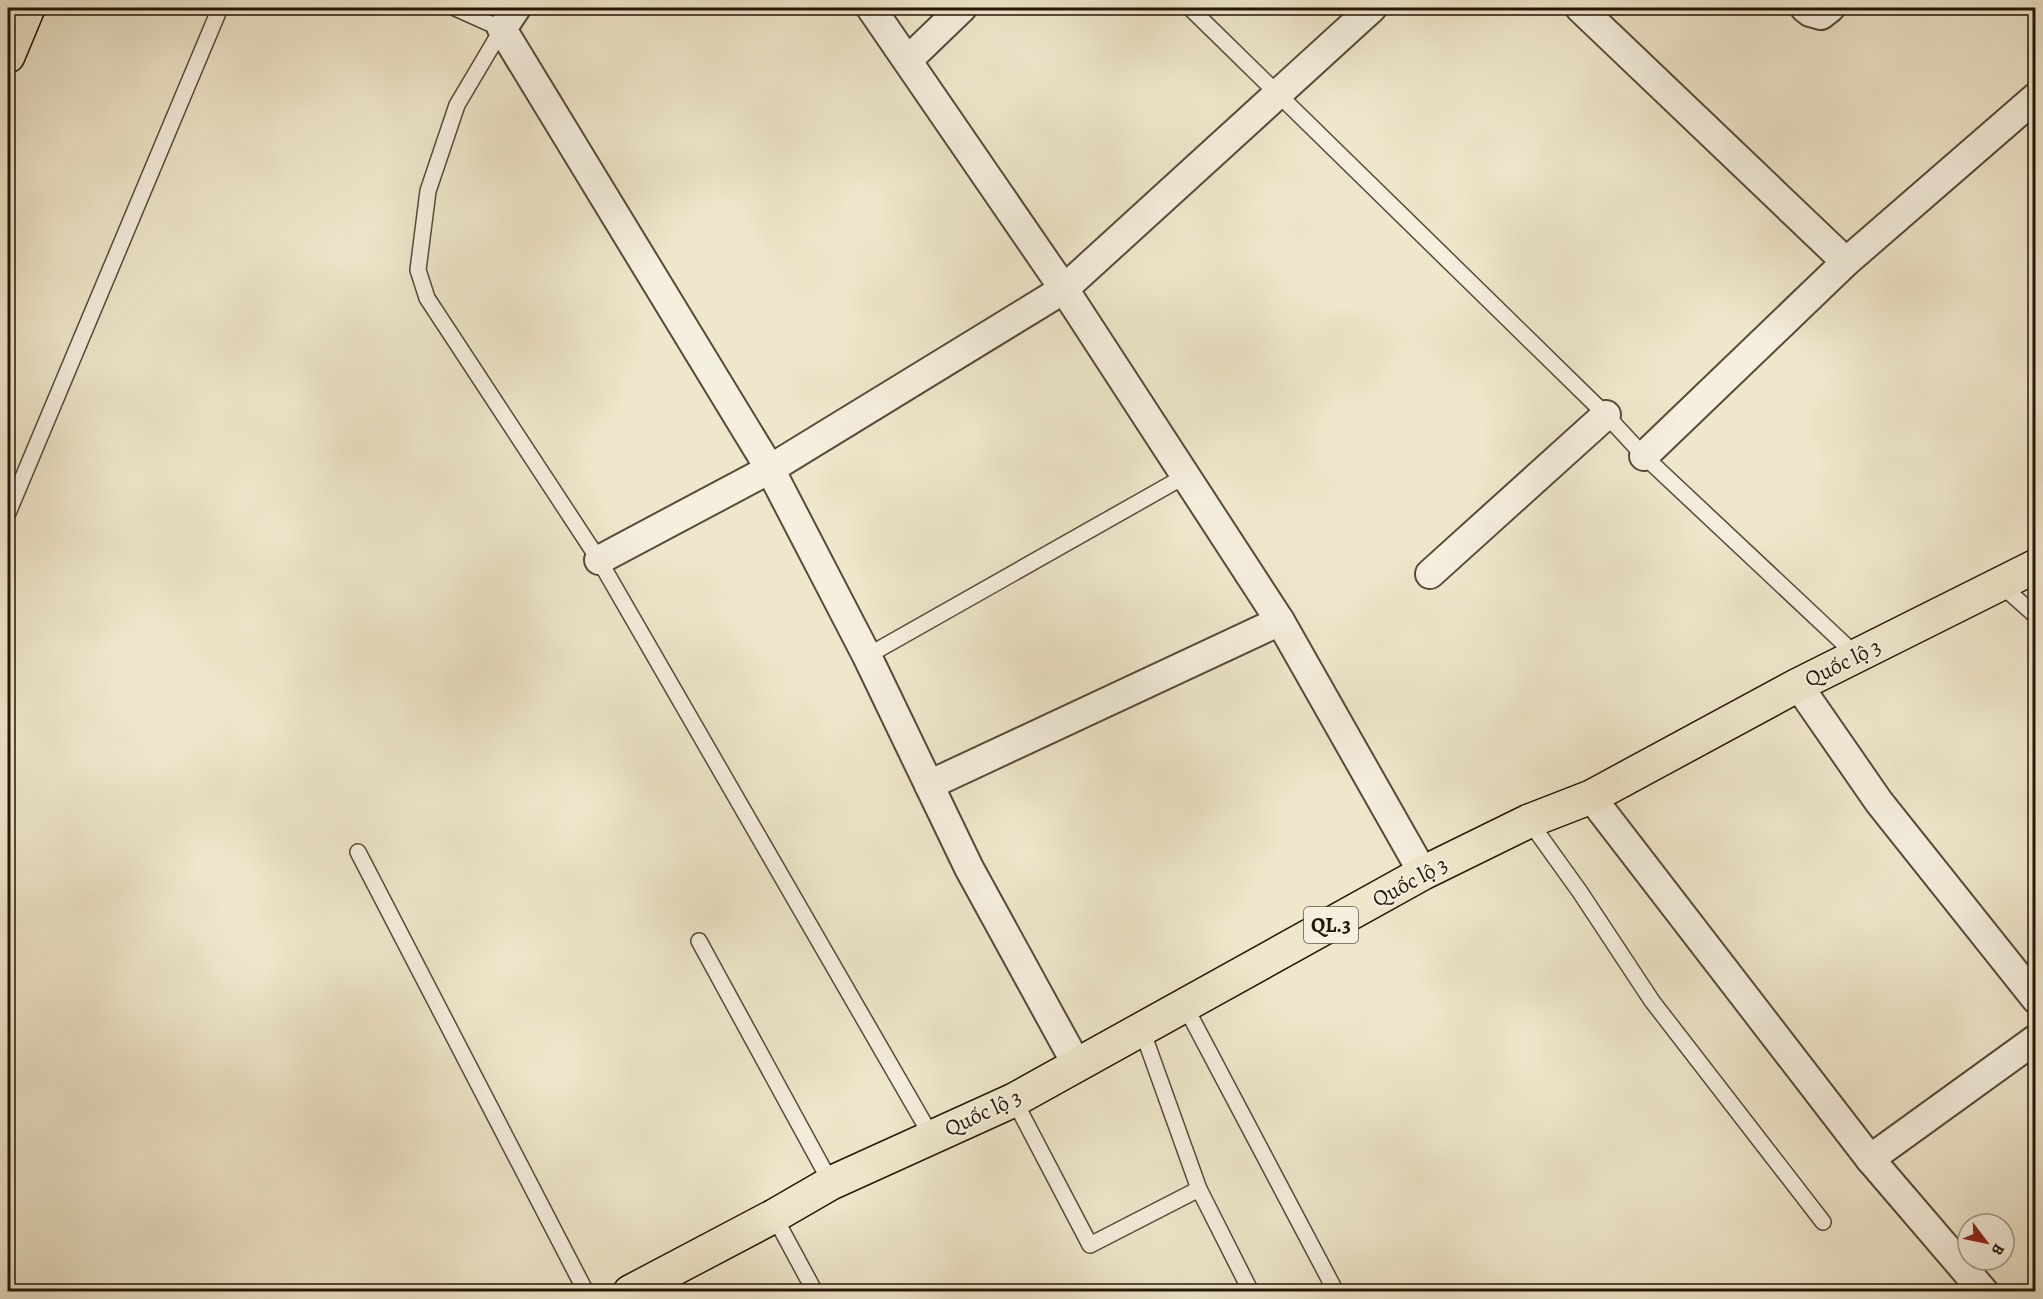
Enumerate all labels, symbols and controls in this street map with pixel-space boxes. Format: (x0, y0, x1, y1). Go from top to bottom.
street label: Quốc lộ 3 (1800, 632, 1886, 694)
street label: Quốc lộ 3 (1367, 850, 1453, 914)
road number: QL.3 (1304, 907, 1358, 943)
street label: Quốc lộ 3 (940, 1082, 1026, 1144)
north arrow (1956, 1212, 2016, 1272)
text: B (1986, 1239, 2010, 1260)

